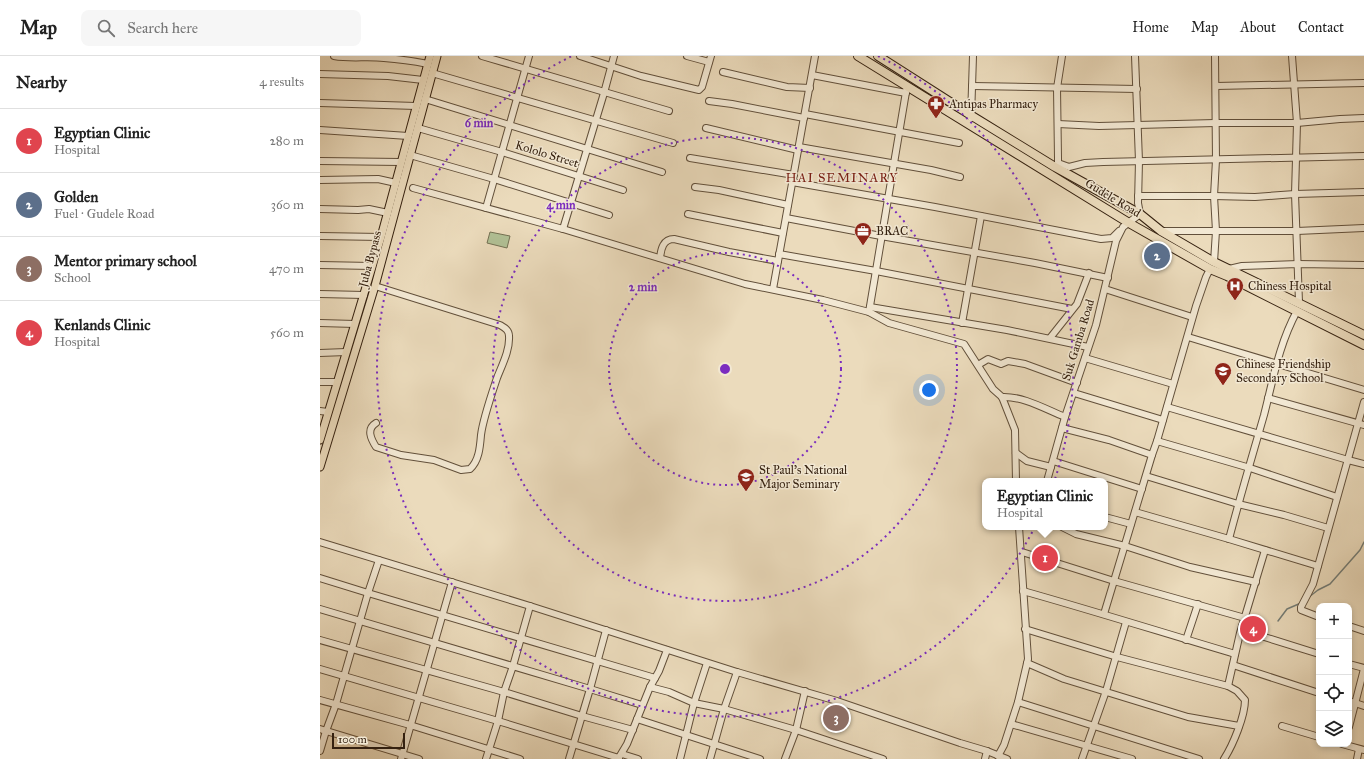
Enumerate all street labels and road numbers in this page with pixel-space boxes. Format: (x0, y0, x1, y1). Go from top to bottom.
street label: Kololo Street (514, 138, 581, 170)
street label: Gudele Road (1083, 176, 1143, 220)
street label: Juba Bypass (355, 229, 385, 291)
street label: Suk Gamba Road (1059, 298, 1097, 382)

